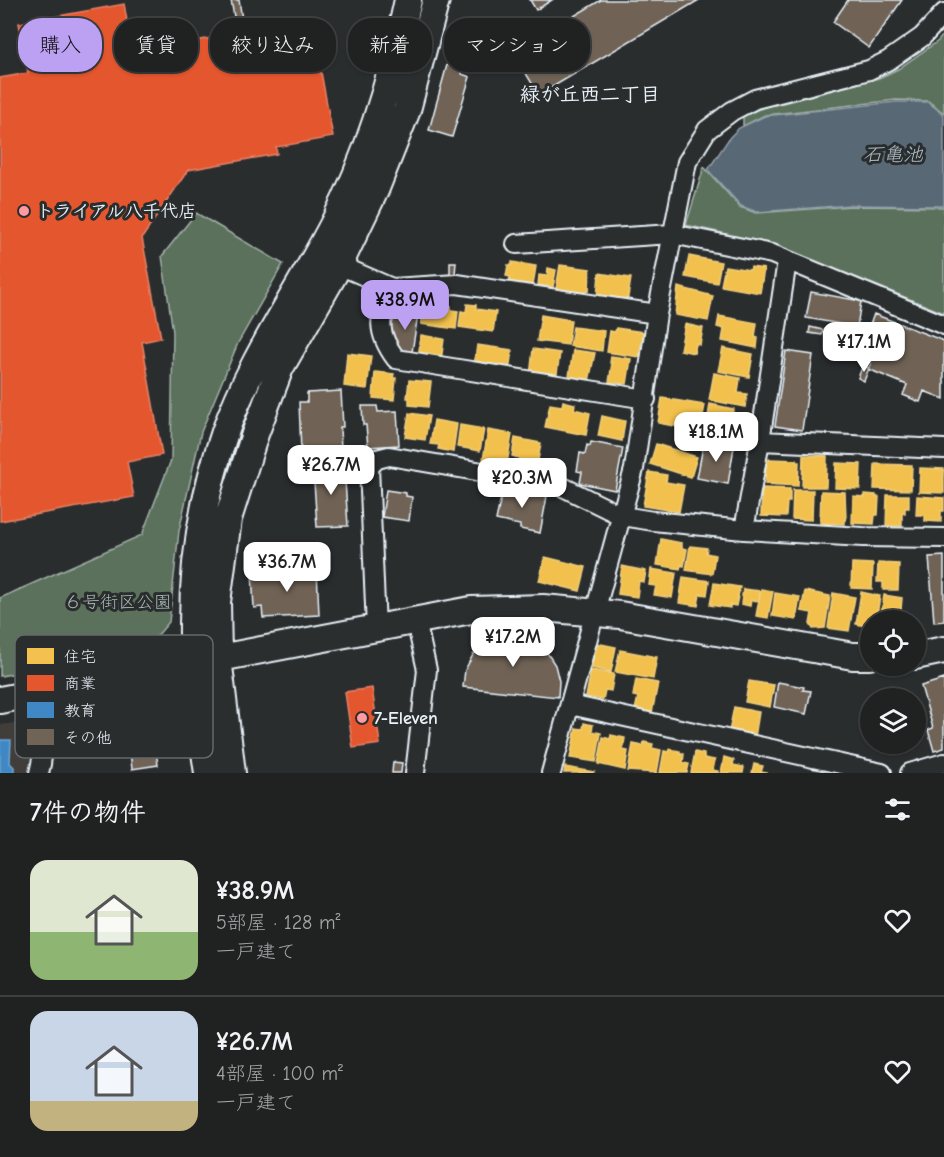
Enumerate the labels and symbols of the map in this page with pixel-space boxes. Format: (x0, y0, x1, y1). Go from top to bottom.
district label: 緑が丘西二丁目 (520, 83, 660, 106)
water label: 石亀池 (863, 143, 924, 166)
place label: トライアル八千代店 (36, 201, 197, 222)
marker: トライアル八千代店 (17, 204, 31, 218)
pin: ¥38.9M (356, 280, 454, 331)
pin: ¥17.1M (815, 322, 913, 373)
pin: ¥18.1M (667, 412, 765, 463)
pin: ¥26.7M (282, 445, 380, 496)
pin: ¥20.3M (473, 458, 571, 509)
pin: ¥36.7M (238, 542, 336, 593)
park label: ６号街区公園 (64, 592, 172, 613)
pin: ¥17.2M (464, 617, 562, 668)
legend (15, 635, 213, 758)
text: 住宅 (64, 648, 96, 666)
text: 商業 (64, 675, 96, 693)
text: 教育 (64, 702, 96, 720)
place label: 7-Eleven (374, 708, 438, 729)
marker: 7-Eleven (355, 711, 369, 725)
text: その他 (64, 729, 112, 747)

